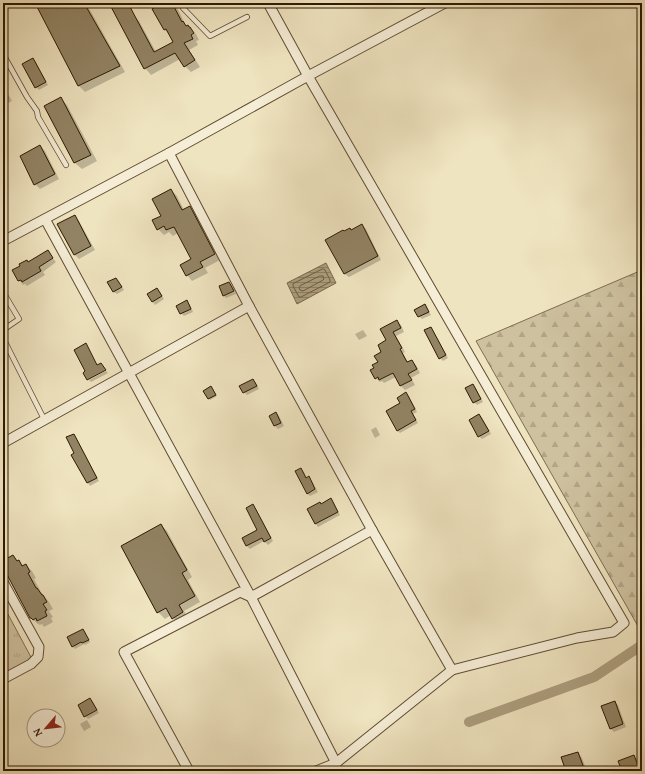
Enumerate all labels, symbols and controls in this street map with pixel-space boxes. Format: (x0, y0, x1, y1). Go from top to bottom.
north arrow (26, 708, 66, 748)
text: N (28, 725, 46, 740)

